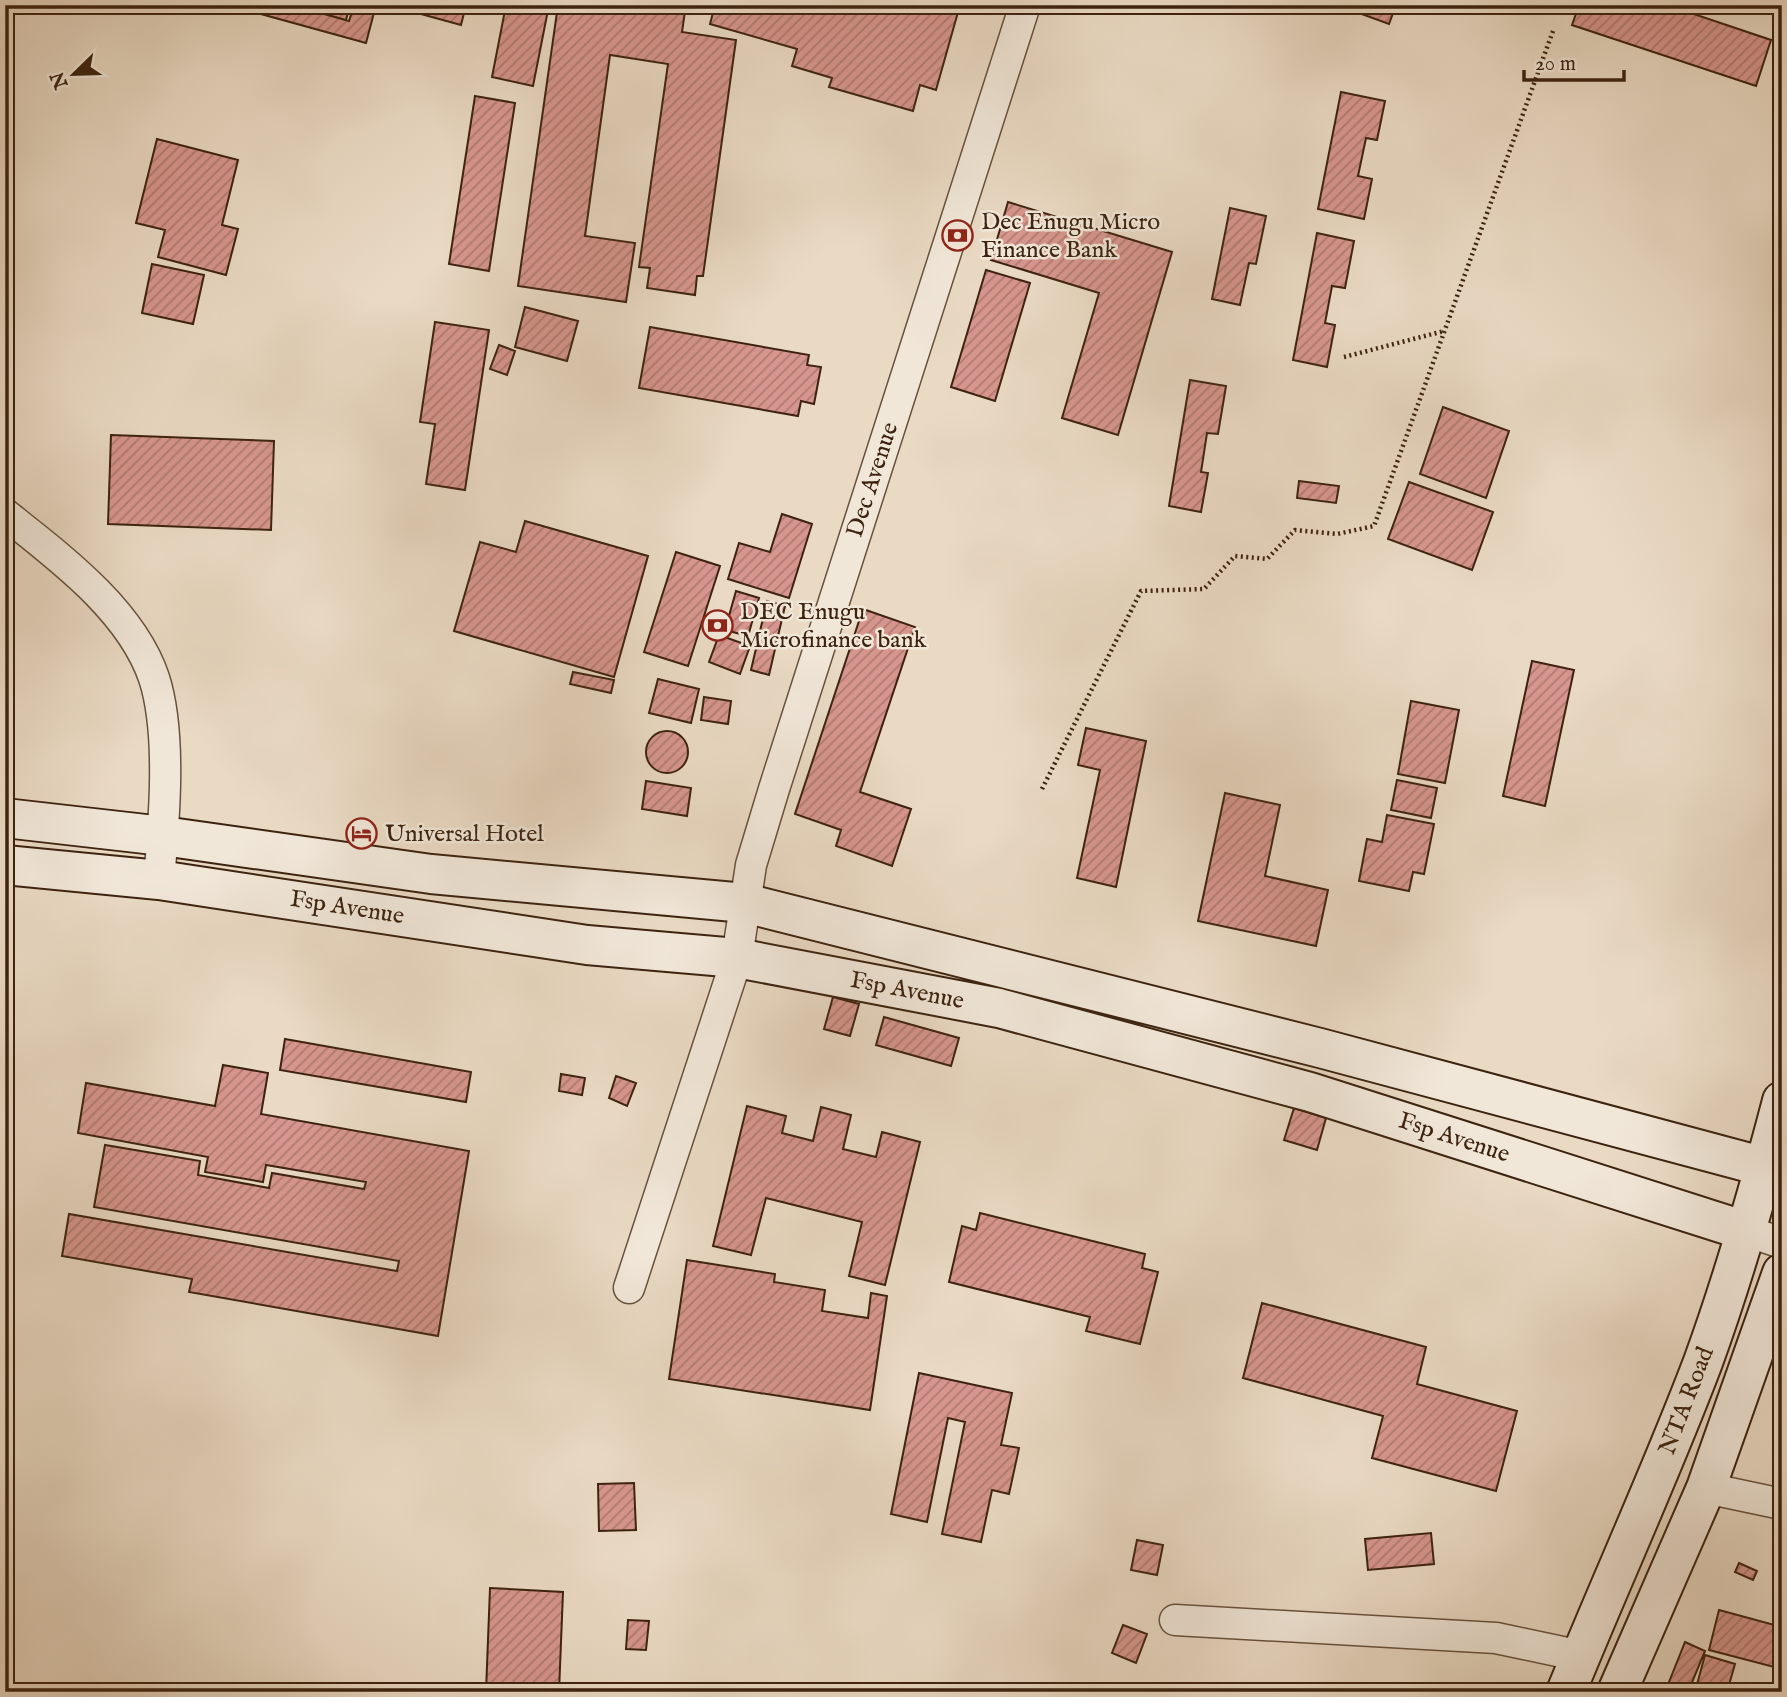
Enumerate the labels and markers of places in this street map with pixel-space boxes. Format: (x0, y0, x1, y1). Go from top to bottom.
place label: Dec Enugu Micro Finance Bank (981, 207, 1160, 266)
bank icon: Dec Enugu Micro Finance Bank (941, 219, 975, 253)
place label: DEC Enugu Microfinance bank (740, 597, 926, 656)
bank icon: DEC Enugu Microfinance bank (700, 609, 734, 643)
hotel icon: Universal Hotel (345, 817, 379, 851)
place label: Universal Hotel (385, 819, 544, 850)

